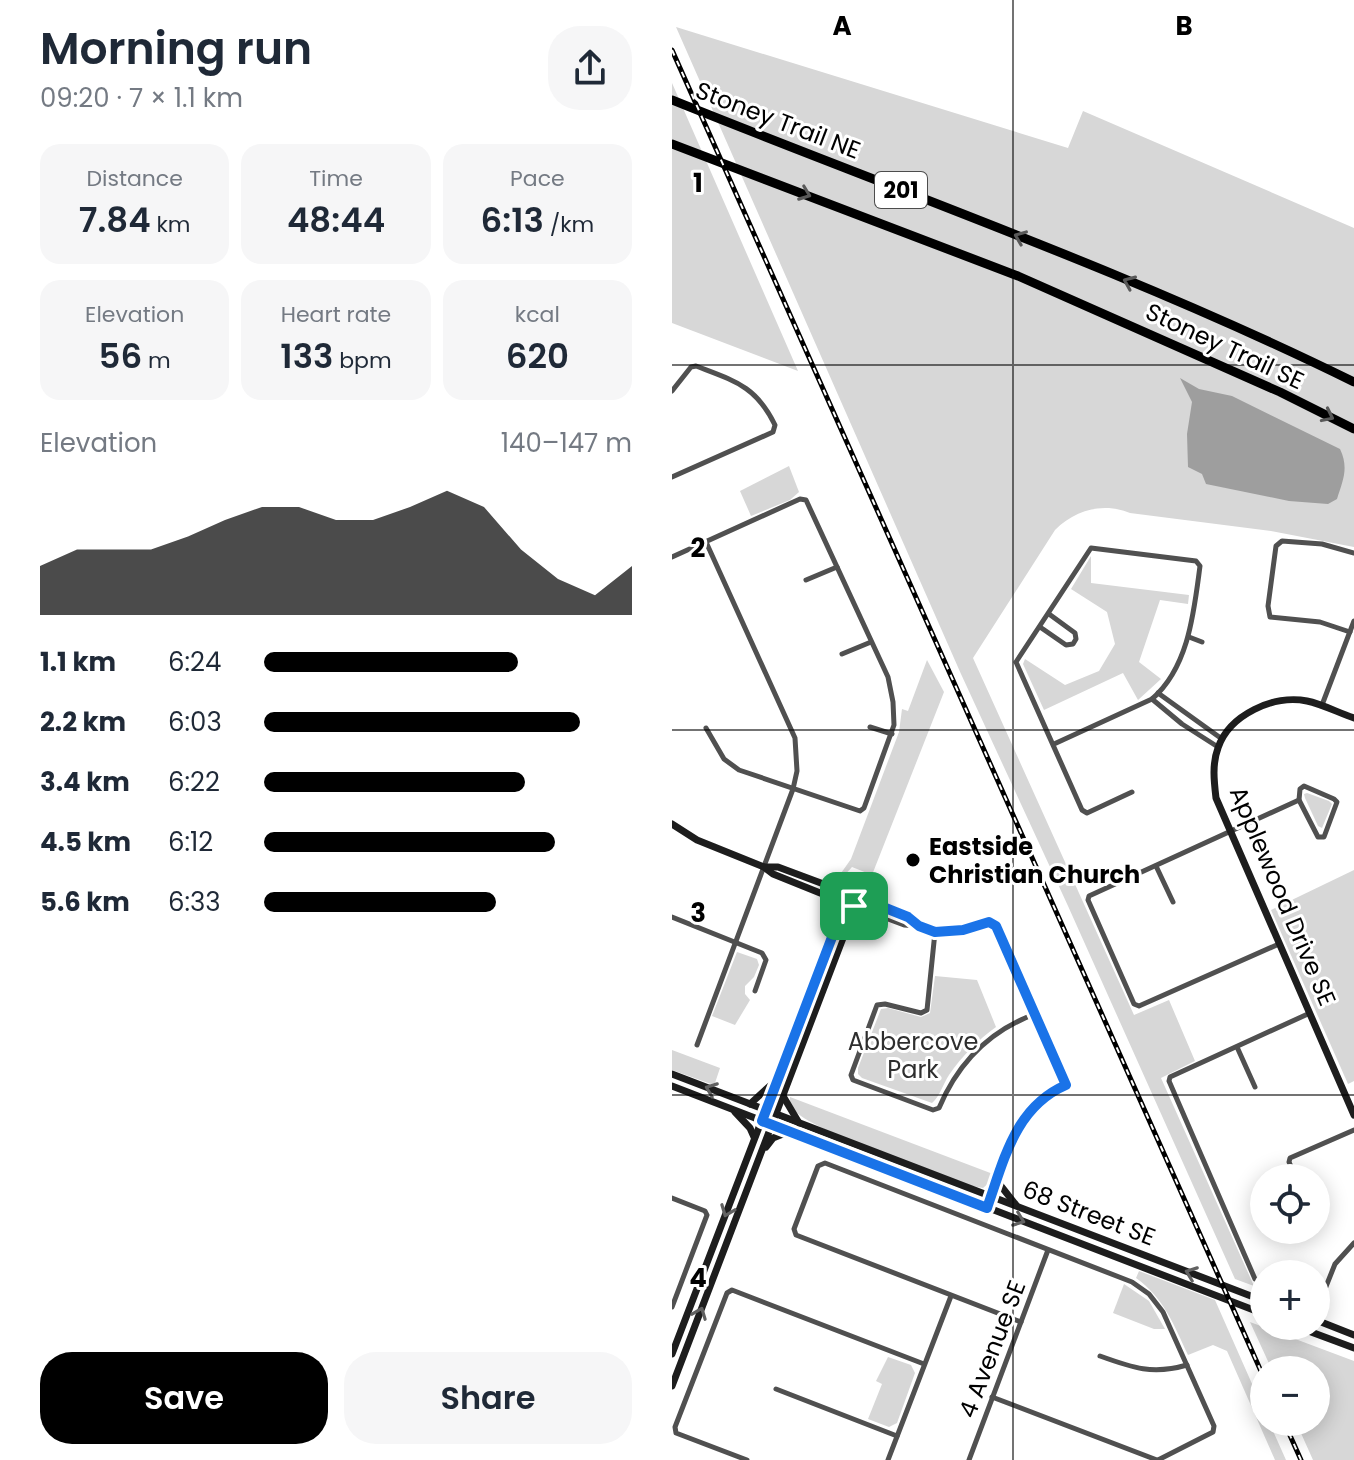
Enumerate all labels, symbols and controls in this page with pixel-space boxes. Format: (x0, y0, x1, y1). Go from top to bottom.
text: A (832, 8, 852, 44)
text: B (1175, 8, 1193, 44)
text: Morning run (40, 18, 312, 79)
button: share (548, 26, 632, 110)
street label: Stoney Trail NE (691, 73, 865, 167)
text: 09:20 · 7 × 1.1 km (40, 80, 243, 116)
text: Distance (86, 163, 183, 194)
text: Time (309, 163, 363, 194)
text: Pace (510, 163, 565, 194)
text: 1 (693, 165, 703, 201)
road number: 201 (875, 172, 927, 208)
one-way arrow (797, 184, 811, 201)
text: 7.84 (79, 196, 151, 244)
text: 48:44 (287, 196, 385, 244)
text: 6:13 (480, 196, 544, 244)
text: km (151, 209, 191, 240)
text: /km (544, 209, 594, 240)
one-way arrow (1014, 230, 1028, 247)
one-way arrow (1123, 276, 1137, 292)
street label: Stoney Trail SE (1140, 295, 1310, 397)
text: Elevation (85, 299, 184, 330)
text: Heart rate (281, 299, 391, 330)
text: kcal (515, 299, 560, 330)
text: 56 (99, 332, 142, 380)
text: 133 (280, 332, 333, 380)
text: 620 (506, 332, 569, 380)
text: m (142, 345, 171, 376)
text: bpm (333, 345, 392, 376)
one-way arrow (1319, 406, 1334, 421)
text: Elevation (40, 425, 157, 461)
text: 140–147 m (501, 425, 632, 461)
text: 2 (691, 530, 706, 566)
text: 1.1 km (40, 644, 116, 680)
text: 6:24 (168, 644, 221, 680)
text: 2.2 km (40, 704, 126, 740)
text: 6:03 (168, 704, 222, 740)
text: 3.4 km (40, 764, 130, 800)
text: 6:22 (168, 764, 220, 800)
street label: Applewood Drive SE (1222, 781, 1344, 1011)
text: 4.5 km (40, 824, 131, 860)
text: 6:12 (168, 824, 213, 860)
place label: Eastside Christian Church (929, 830, 1140, 891)
marker: Eastside Christian Church (904, 851, 922, 869)
pin (820, 872, 888, 940)
text: 5.6 km (40, 884, 130, 920)
text: 6:33 (168, 884, 221, 920)
icon: arrive (832, 884, 876, 928)
text: 3 (690, 895, 706, 931)
park label: Abbercove Park (848, 1025, 978, 1086)
one-way arrow (705, 1082, 719, 1099)
map controls (1250, 1164, 1330, 1436)
button: locate (1250, 1164, 1330, 1244)
street label: 68 Street SE (1018, 1173, 1160, 1253)
one-way arrow (720, 1203, 737, 1217)
one-way arrow (1011, 1210, 1025, 1227)
text: 4 (689, 1260, 707, 1296)
button: + (1250, 1260, 1330, 1340)
one-way arrow (1185, 1266, 1199, 1283)
street label: 4 Avenue SE (951, 1276, 1033, 1422)
one-way arrow (690, 1307, 707, 1321)
button: Save (40, 1352, 328, 1444)
button: Share (344, 1352, 632, 1444)
button: − (1250, 1356, 1330, 1436)

